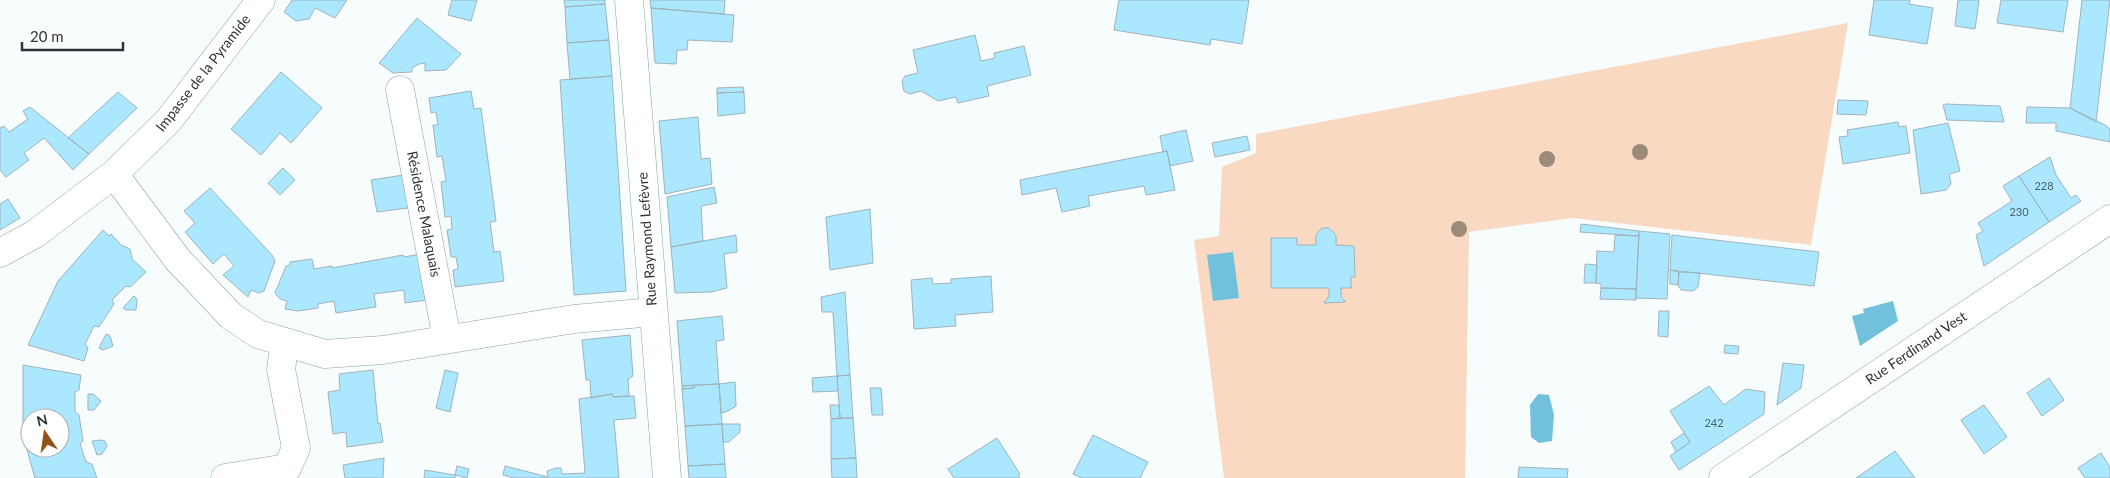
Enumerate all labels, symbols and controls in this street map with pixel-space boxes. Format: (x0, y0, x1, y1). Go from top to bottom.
street label: Impasse de la Pyramide (152, 11, 254, 134)
scale bar (22, 20, 124, 52)
text: 20 m (30, 27, 64, 45)
street label: Résidence Malaquais (404, 150, 445, 278)
street label: Rue Raymond Lefèvre (633, 172, 660, 306)
house number: 228 (2034, 179, 2054, 192)
house number: 230 (2009, 205, 2029, 218)
street label: Rue Ferdinand Vest (1862, 307, 1970, 388)
north arrow (20, 408, 70, 458)
text: N (35, 410, 49, 429)
house number: 242 (1704, 416, 1724, 429)

